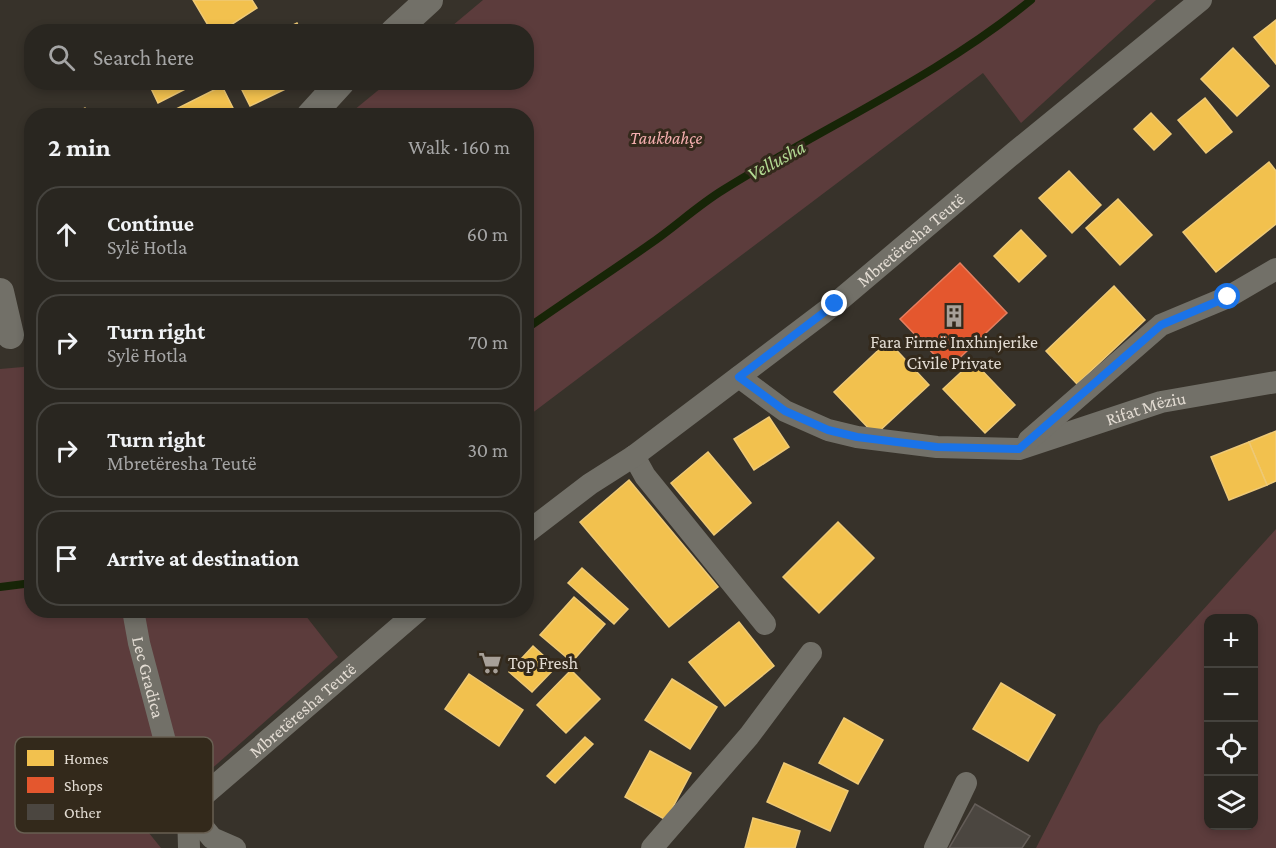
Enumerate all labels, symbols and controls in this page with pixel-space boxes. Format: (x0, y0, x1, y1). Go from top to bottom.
search box (24, 24, 534, 90)
icon: search (45, 41, 78, 74)
text: Search here (93, 45, 194, 70)
park label: Taukbahçe (630, 128, 702, 148)
text: 2 min (48, 133, 111, 162)
water label: Vellusha (743, 135, 809, 185)
text: Walk · 160 m (408, 136, 510, 158)
street label: Mbretëresha Teutë (853, 189, 969, 291)
text: Continue (107, 211, 194, 236)
icon: ahead (50, 218, 83, 251)
text: 60 m (467, 223, 508, 245)
text: Sylë Hotla (107, 236, 187, 258)
route start (1214, 283, 1240, 309)
route end (821, 290, 847, 316)
building icon: Fara Firmë Inxhinjerike Civile Private (941, 303, 967, 329)
text: Turn right (107, 319, 205, 344)
icon: right (50, 326, 83, 359)
text: 70 m (468, 331, 508, 353)
place label: Fara Firmë Inxhinjerike Civile Private (870, 332, 1038, 373)
text: Sylë Hotla (107, 344, 187, 366)
street label: Rifat Mëziu (1103, 388, 1188, 430)
text: Turn right (107, 427, 205, 452)
icon: right (50, 434, 83, 467)
text: 30 m (467, 439, 508, 461)
text: Mbretëresha Teutë (107, 452, 256, 474)
icon: arrive (50, 542, 83, 575)
text: Arrive at destination (107, 546, 299, 571)
map controls (1204, 614, 1258, 830)
button: + (1204, 614, 1258, 668)
street label: Lec Gradica (128, 635, 168, 720)
supermarket icon: Top Fresh (477, 650, 503, 676)
place label: Top Fresh (508, 653, 579, 673)
street label: Mbretëresha Teutë (245, 659, 360, 762)
button: − (1204, 668, 1258, 722)
button: locate (1204, 722, 1258, 776)
legend (15, 737, 213, 833)
text: Homes (64, 750, 109, 767)
button: layers (1204, 776, 1258, 830)
text: Shops (64, 777, 103, 795)
text: Other (64, 804, 102, 821)

